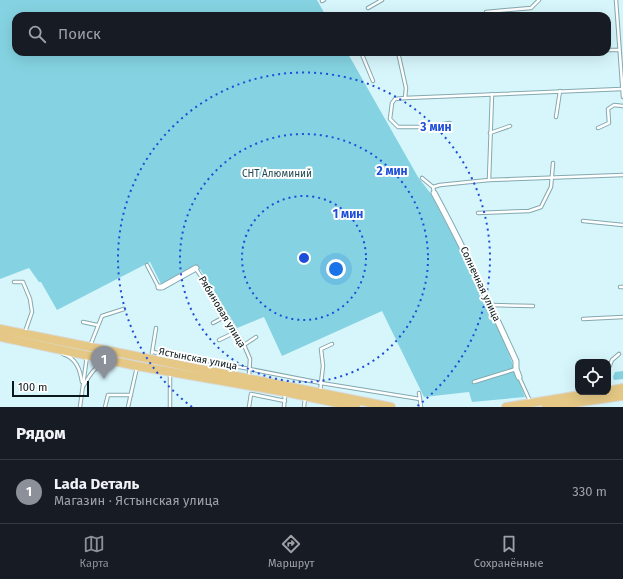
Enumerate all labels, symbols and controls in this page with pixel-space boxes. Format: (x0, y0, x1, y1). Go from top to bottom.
search box (12, 12, 611, 56)
icon: search (26, 23, 48, 45)
text: Поиск (58, 25, 101, 43)
text: 3 мин (419, 120, 452, 134)
text: 2 мин (376, 164, 408, 178)
park label: СНТ Алюминий (242, 168, 312, 180)
text: 1 мин (333, 207, 363, 221)
street label: Солнечная улица (457, 245, 503, 323)
centre of rings (297, 251, 311, 265)
your location (326, 259, 346, 279)
street label: Рябиновая улица (196, 274, 248, 350)
street label: Ястынская улица (158, 345, 238, 373)
pin: 1 (91, 346, 117, 379)
map controls (575, 359, 611, 395)
button: locate (575, 359, 611, 395)
scale bar (12, 379, 89, 398)
text: 100 m (18, 381, 47, 394)
text: Рядом (16, 423, 66, 444)
text: Lada Dеталь (54, 475, 139, 493)
text: 1 (26, 484, 32, 499)
text: 330 m (572, 484, 607, 499)
text: Магазин · Ястынская улица (54, 493, 219, 508)
tab: Карта (80, 533, 109, 570)
tab: Маршрут (268, 533, 315, 570)
tab: Сохранённые (474, 533, 543, 570)

